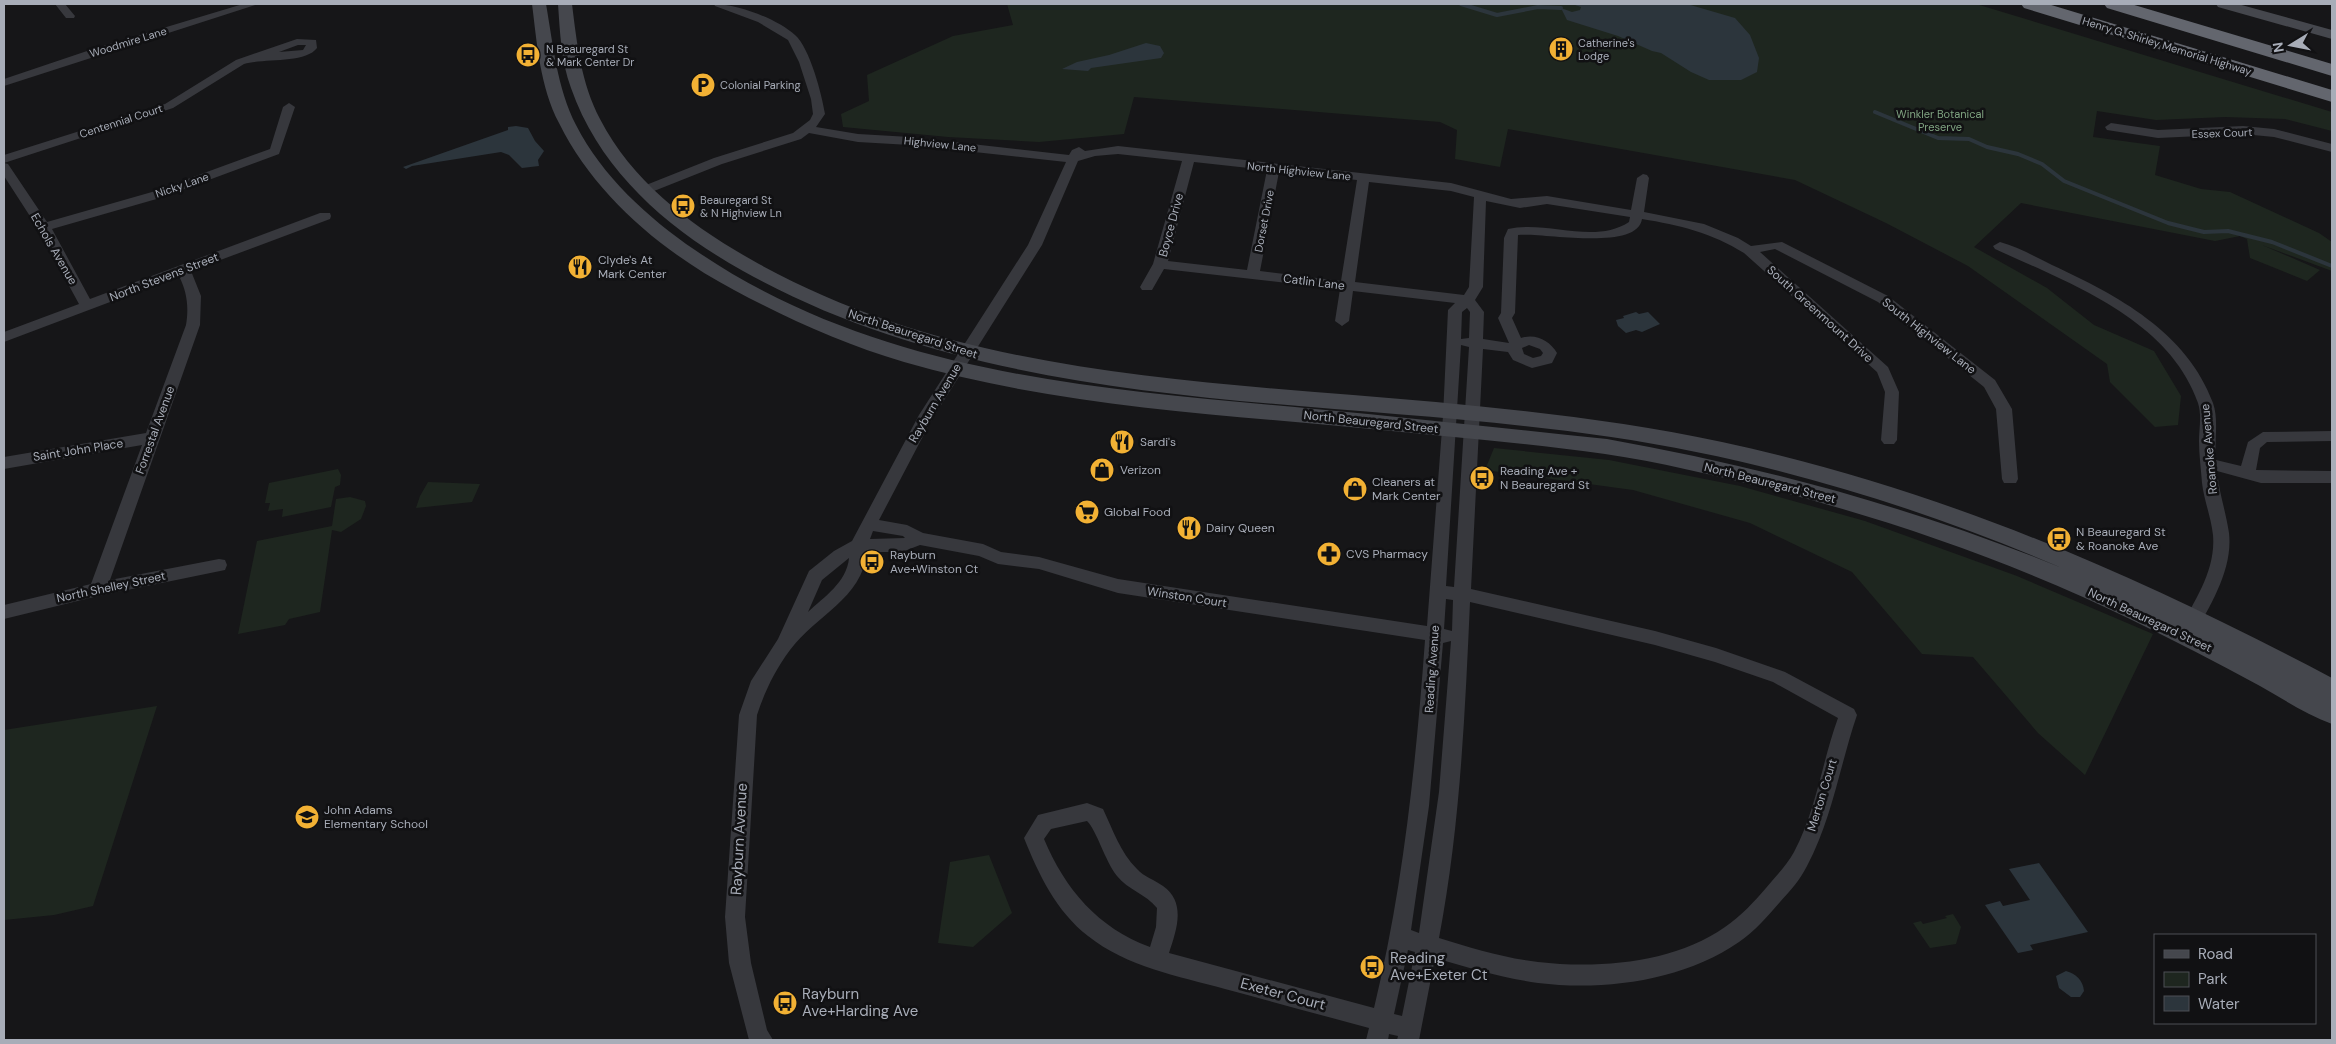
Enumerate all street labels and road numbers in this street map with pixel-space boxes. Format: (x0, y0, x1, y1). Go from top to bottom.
street label: Henry G. Shirley Memorial Highway (2081, 14, 2253, 78)
street label: Woodmire Lane (88, 24, 168, 60)
street label: Centennial Court (78, 101, 164, 141)
street label: Essex Court (2191, 125, 2253, 141)
street label: Highview Lane (903, 133, 977, 155)
street label: North Highview Lane (1246, 159, 1352, 183)
street label: Nicky Lane (153, 169, 211, 201)
street label: Dorset Drive (1251, 189, 1277, 253)
street label: Boyce Drive (1155, 191, 1187, 259)
street label: Echols Avenue (27, 210, 81, 288)
street label: North Stevens Street (107, 249, 221, 305)
street label: South Greenmount Drive (1764, 262, 1877, 366)
street label: Catlin Lane (1282, 270, 1346, 294)
street label: South Highview Lane (1879, 294, 1979, 378)
street label: North Beauregard Street (846, 305, 980, 363)
street label: Rayburn Avenue (905, 360, 965, 446)
street label: Forrestal Avenue (132, 384, 178, 476)
street label: Roanoke Avenue (2197, 403, 2221, 495)
street label: North Beauregard Street (1303, 407, 1439, 437)
street label: Saint John Place (32, 435, 124, 465)
street label: North Beauregard Street (1702, 459, 1838, 507)
street label: North Shelley Street (55, 568, 167, 606)
street label: Winston Court (1146, 583, 1228, 611)
street label: North Beauregard Street (2085, 584, 2215, 656)
street label: Reading Avenue (1421, 624, 1443, 713)
street label: Merton Court (1803, 757, 1841, 833)
street label: Rayburn Avenue (726, 783, 752, 895)
street label: Exeter Court (1238, 973, 1328, 1015)

